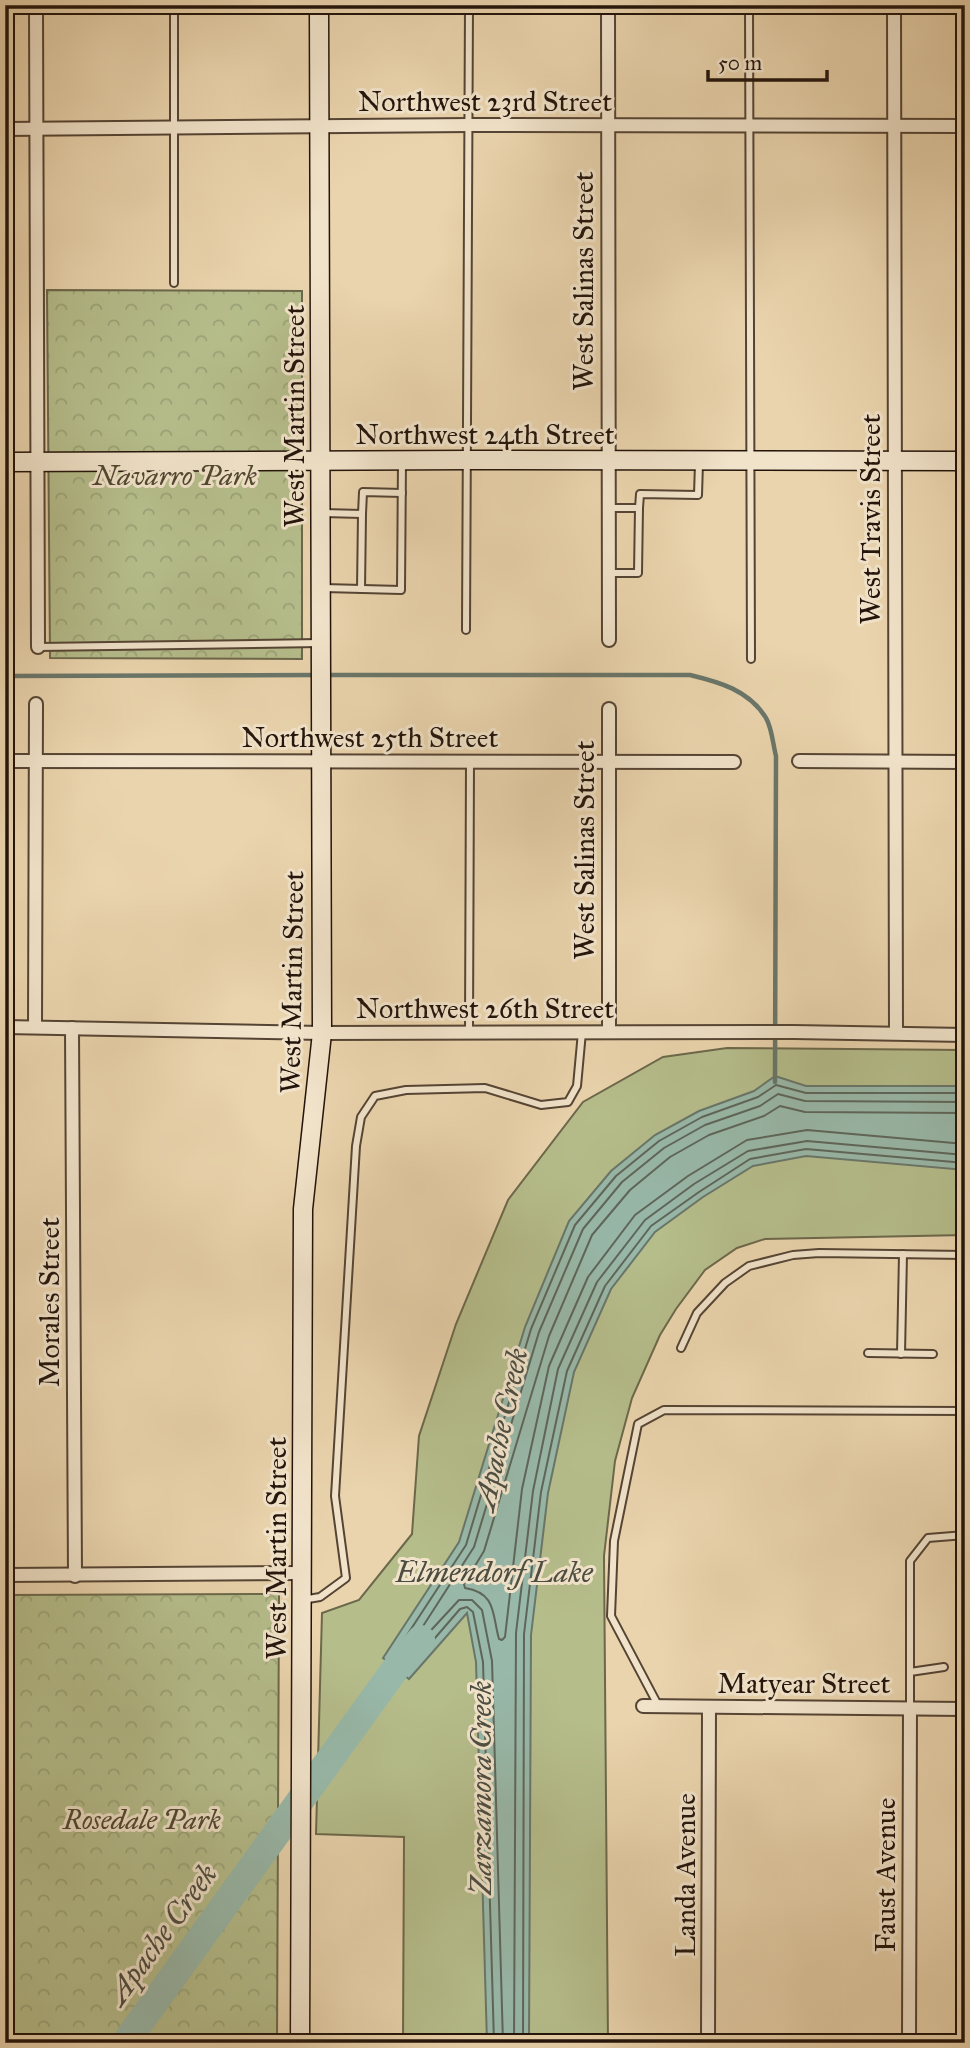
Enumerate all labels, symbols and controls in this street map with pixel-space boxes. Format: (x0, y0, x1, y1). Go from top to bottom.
scale bar (708, 38, 827, 82)
text: 50 m (718, 50, 763, 76)
street label: Northwest 23rd Street (358, 84, 612, 119)
street label: West Salinas Street (566, 171, 601, 391)
street label: West Martin Street (277, 305, 312, 527)
street label: West Travis Street (853, 413, 888, 624)
street label: Northwest 24th Street (355, 417, 615, 452)
park label: Navarro Park (91, 458, 258, 493)
street label: Northwest 25th Street (242, 720, 498, 755)
street label: West Salinas Street (567, 740, 602, 960)
street label: West Martin Street (273, 870, 311, 1094)
street label: Northwest 26th Street (356, 991, 614, 1026)
street label: Morales Street (32, 1217, 67, 1387)
water label: Apache Creek (466, 1345, 537, 1516)
street label: West Martin Street (259, 1437, 294, 1659)
water label: Elmendorf Lake (394, 1554, 594, 1590)
street label: Matyear Street (717, 1666, 891, 1701)
water label: Zarzamora Creek (463, 1681, 499, 1896)
street label: Landa Avenue (668, 1793, 703, 1957)
street label: Faust Avenue (868, 1798, 903, 1952)
park label: Rosedale Park (62, 1802, 222, 1837)
water label: Apache Creek (97, 1857, 226, 2014)

